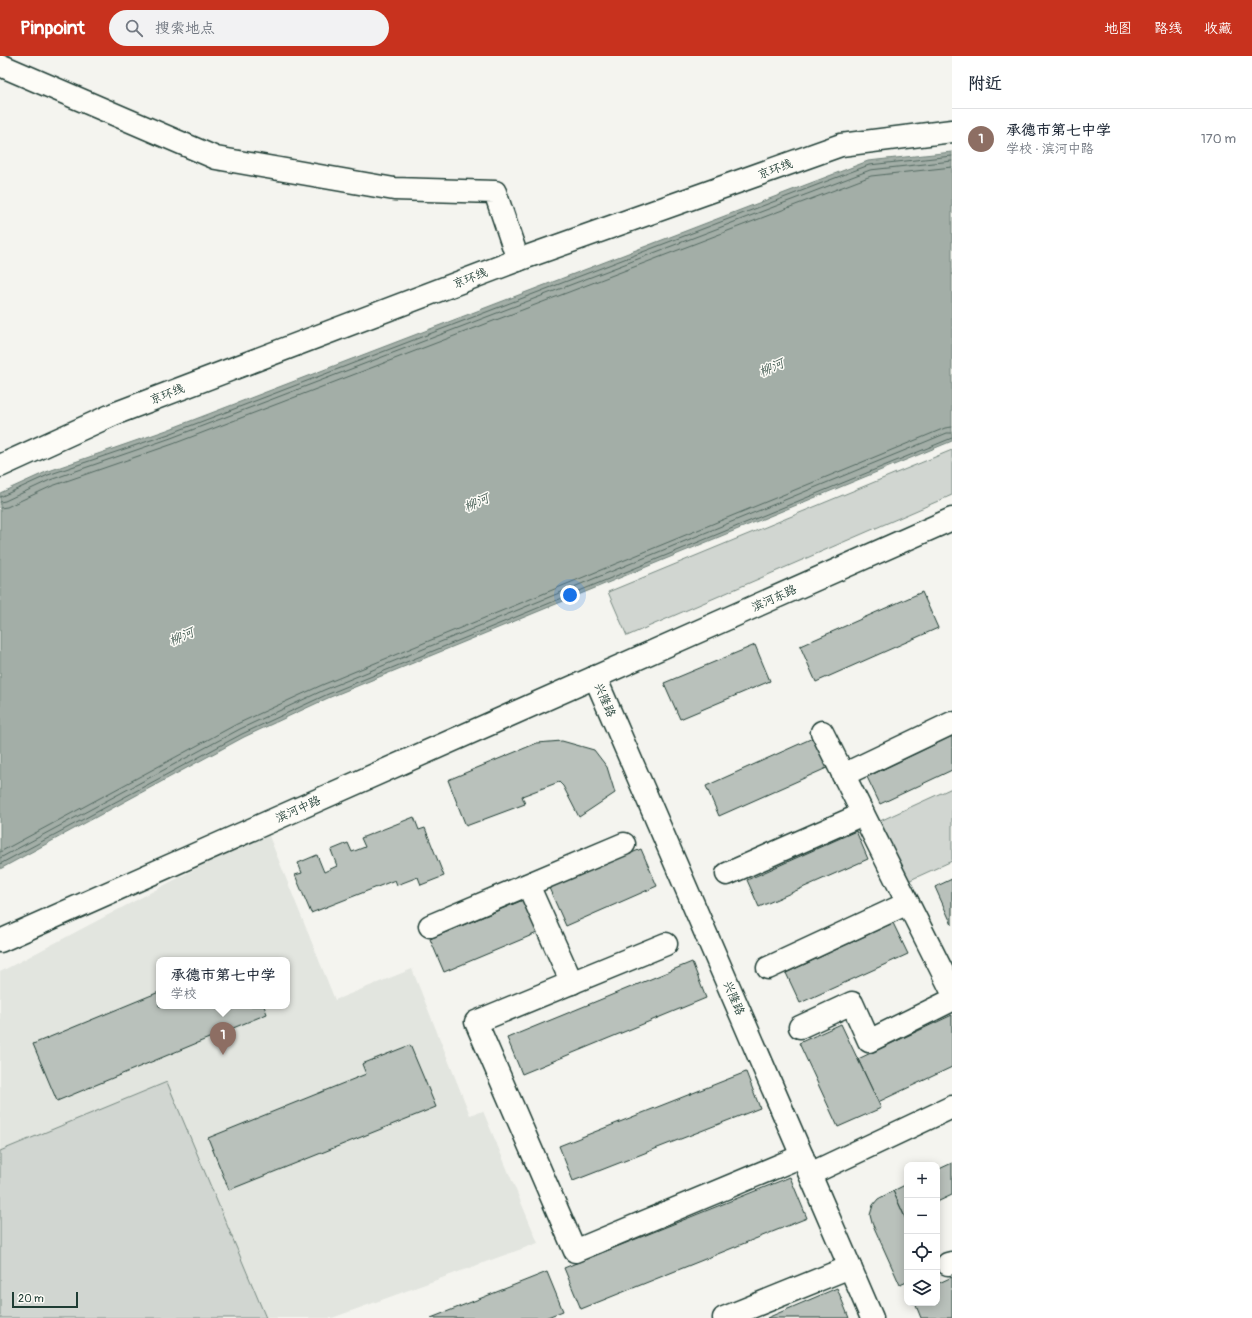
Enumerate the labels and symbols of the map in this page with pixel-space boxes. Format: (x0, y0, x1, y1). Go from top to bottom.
street label: 京环线 (756, 156, 795, 183)
street label: 京环线 (451, 265, 490, 292)
water label: 柳河 (756, 355, 788, 381)
street label: 京环线 (148, 381, 187, 408)
water label: 柳河 (461, 490, 493, 516)
street label: 滨河东路 (749, 582, 799, 615)
your location (560, 585, 580, 605)
water label: 柳河 (166, 624, 198, 650)
street label: 兴隆路 (591, 681, 618, 720)
street label: 滨河中路 (273, 793, 323, 826)
street label: 兴隆路 (720, 979, 747, 1018)
pin: 1 (210, 1022, 236, 1055)
scale bar (12, 1290, 78, 1309)

